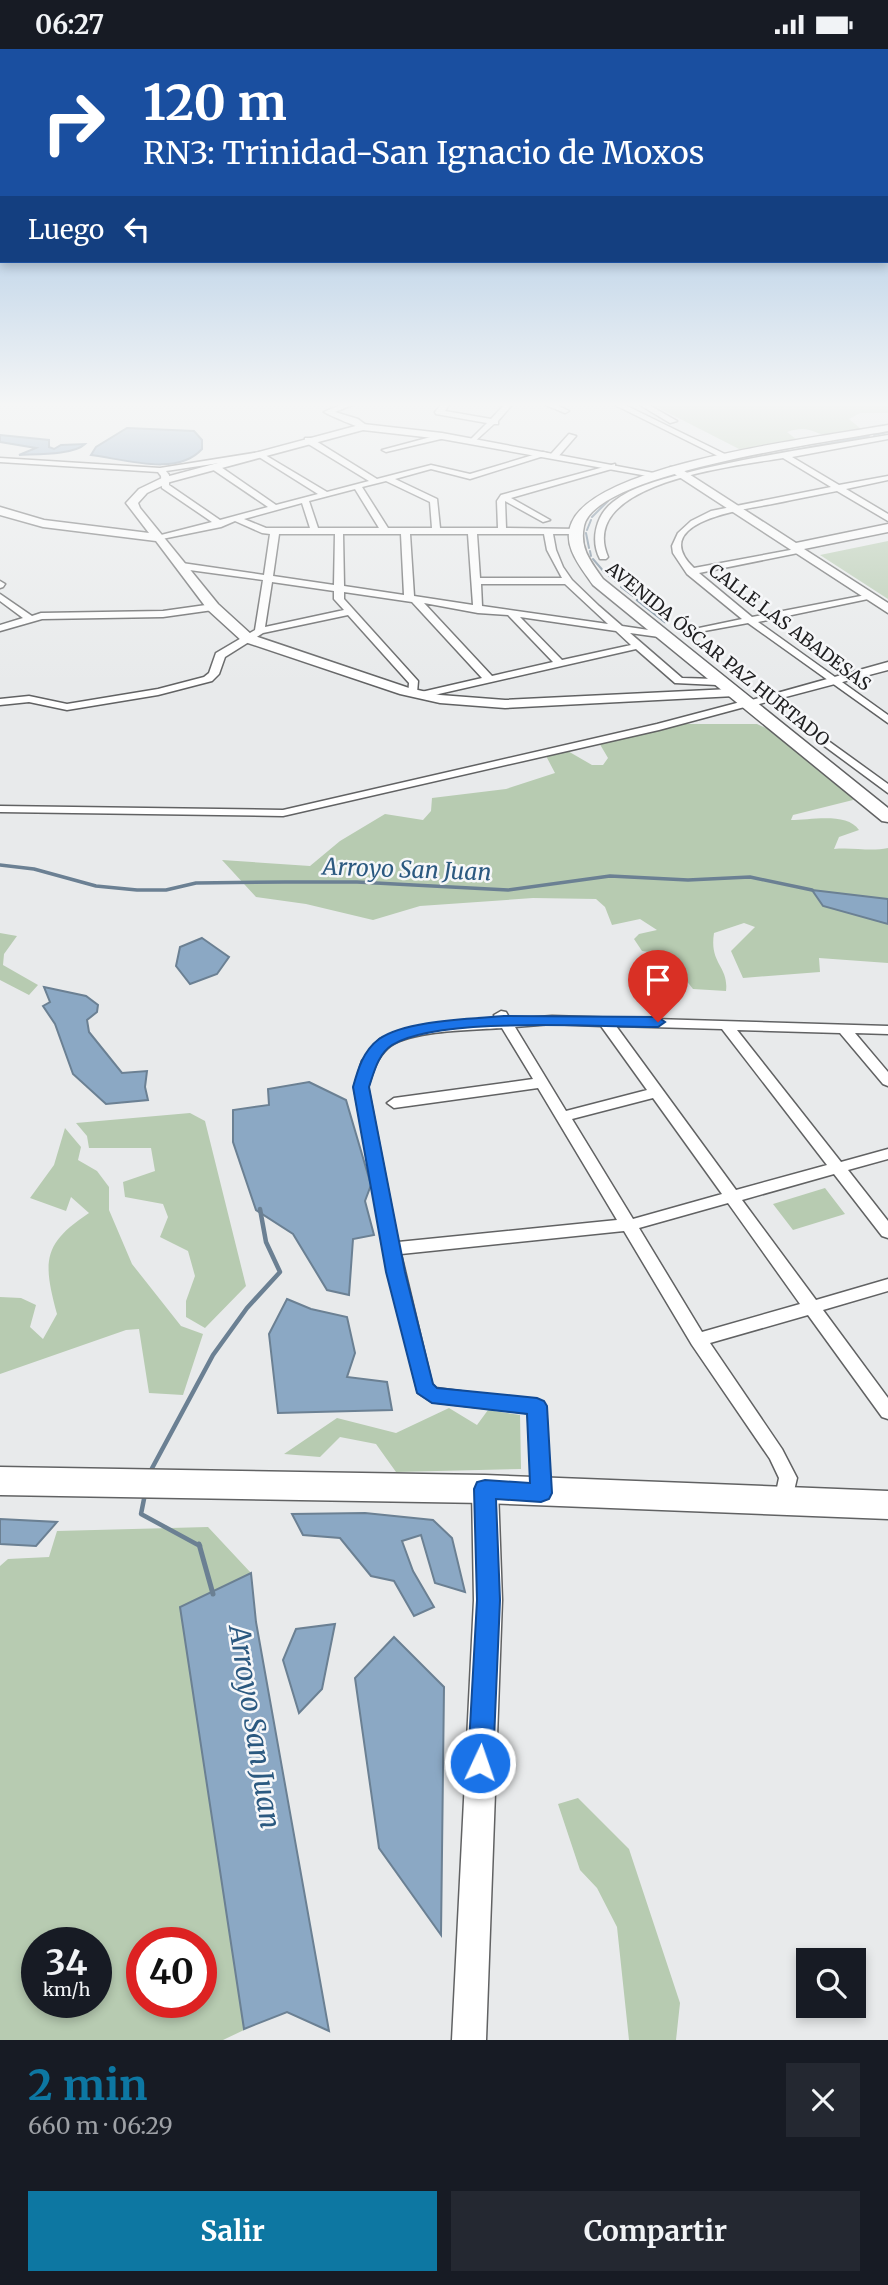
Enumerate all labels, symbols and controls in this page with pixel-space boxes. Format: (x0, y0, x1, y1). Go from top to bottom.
text: 06:27 (35, 8, 104, 41)
text: 120 m (143, 72, 287, 133)
icon: right (28, 77, 119, 168)
text: RN3: Trinidad-San Ignacio de Moxos (143, 133, 704, 173)
icon: left (118, 210, 156, 248)
text: Luego (28, 213, 104, 246)
street label: AVENIDA ÓSCAR PAZ HURTADO (601, 556, 834, 751)
street label: CALLE LAS ABADESAS (704, 558, 876, 696)
water label: Arroyo San Juan (320, 851, 492, 886)
pin (628, 950, 688, 1022)
icon: arrive (639, 961, 677, 999)
water label: Arroyo San Juan (221, 1621, 289, 1831)
position arrow (443, 1726, 517, 1800)
speed limit sign: 40 (126, 1927, 217, 2018)
text: 34 (46, 1941, 87, 1985)
map controls (796, 1948, 866, 2018)
button: search (796, 1948, 866, 2018)
text: km/h (43, 1978, 90, 2001)
text: 2 min (28, 2059, 148, 2111)
button: close (786, 2063, 860, 2137)
text: 660 m · 06:29 (28, 2111, 173, 2140)
button: Salir (28, 2191, 437, 2271)
button: Compartir (451, 2191, 860, 2271)

